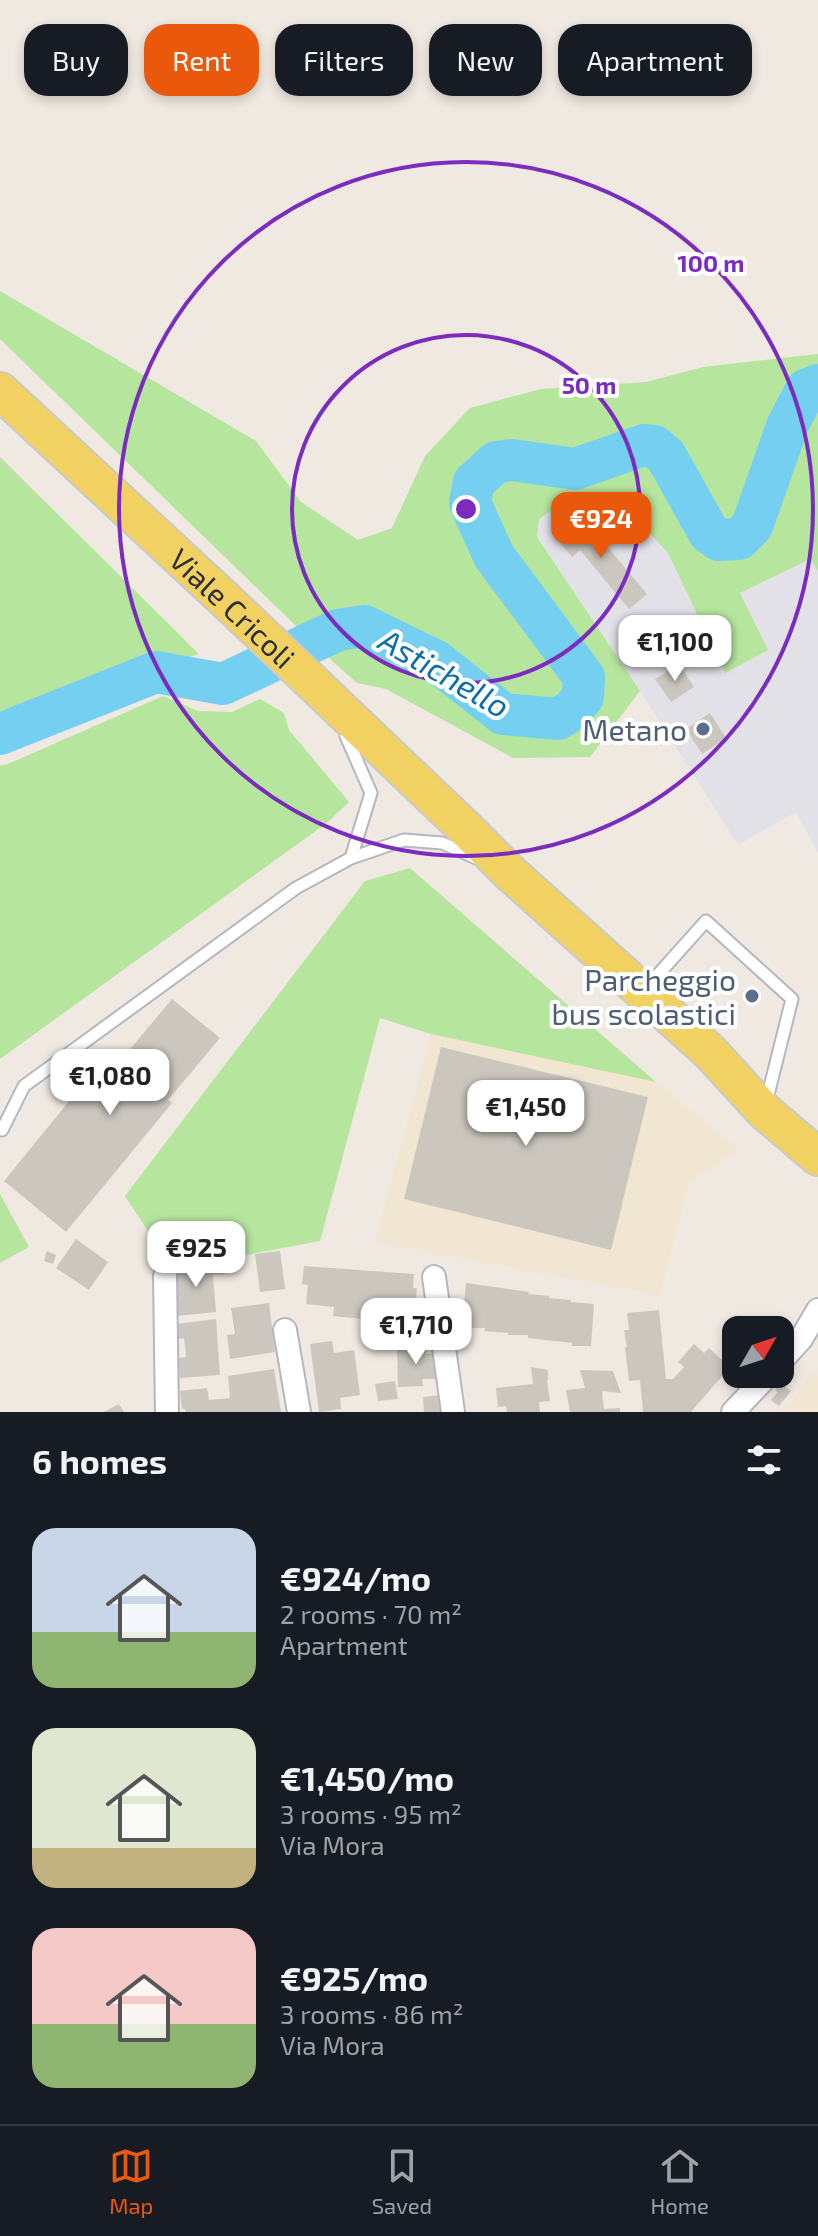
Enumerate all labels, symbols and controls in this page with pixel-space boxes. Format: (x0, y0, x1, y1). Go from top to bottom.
chip: Buy (24, 24, 128, 96)
chip: Rent (144, 24, 259, 96)
chip: Filters (275, 24, 413, 96)
chip: New (429, 24, 542, 96)
chip: Apartment (558, 24, 752, 96)
text: 100 m (678, 248, 744, 277)
text: 50 m (562, 370, 616, 399)
pin: €924 (554, 492, 648, 560)
centre of rings (452, 495, 480, 523)
text: €924 (569, 502, 633, 533)
street label: Viale Cricoli (163, 540, 303, 675)
pin: €1,100 (610, 615, 740, 683)
water label: Astichello (372, 619, 517, 724)
text: €1,100 (636, 625, 714, 656)
place label: Metano (582, 711, 687, 747)
marker: Metano (694, 720, 712, 738)
place label: Parcheggio bus scolastici (552, 961, 736, 1031)
marker: Parcheggio bus scolastici (743, 987, 761, 1005)
pin: €1,080 (45, 1049, 175, 1117)
text: €1,080 (68, 1059, 152, 1090)
pin: €1,450 (461, 1080, 591, 1148)
text: €1,450 (485, 1090, 567, 1121)
pin: €925 (149, 1221, 243, 1289)
text: €925 (165, 1231, 227, 1262)
pin: €1,710 (351, 1298, 481, 1366)
text: €1,710 (379, 1308, 453, 1339)
north arrow (722, 1316, 794, 1388)
map controls (722, 1316, 794, 1388)
icon: filters (742, 1438, 786, 1482)
text: 6 homes (32, 1440, 167, 1481)
text: €924/mo (280, 1557, 431, 1598)
icon: home (96, 1560, 192, 1656)
text: 2 rooms · 70 m² (280, 1598, 462, 1629)
text: Apartment (280, 1629, 408, 1660)
text: €1,450/mo (280, 1757, 454, 1798)
icon: home (96, 1760, 192, 1856)
text: 3 rooms · 95 m² (280, 1798, 462, 1829)
text: Via Mora (280, 1829, 385, 1860)
text: €925/mo (280, 1957, 428, 1998)
icon: home (96, 1960, 192, 2056)
text: 3 rooms · 86 m² (280, 1998, 464, 2029)
text: Via Mora (280, 2029, 385, 2060)
tab: Map (109, 2144, 153, 2218)
tab: Saved (372, 2144, 432, 2218)
tab: Home (650, 2144, 709, 2218)

